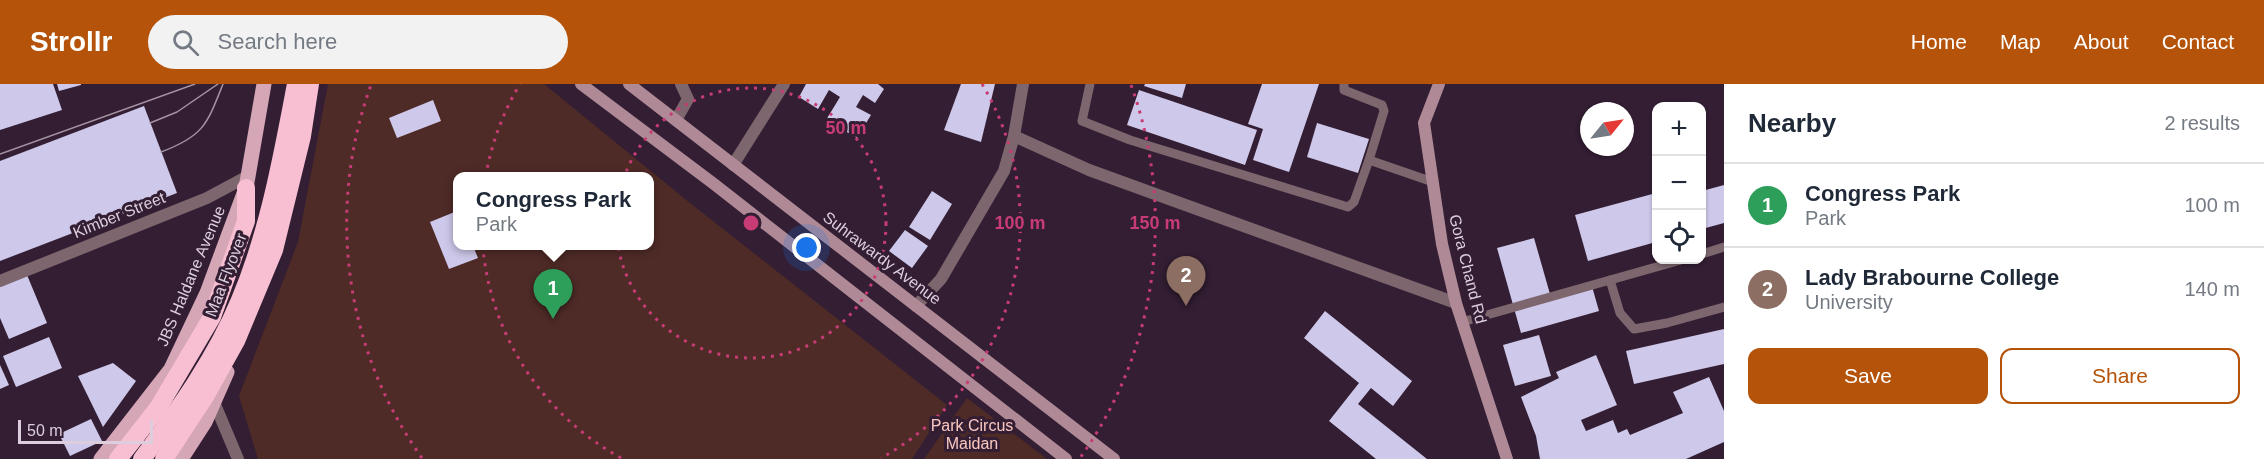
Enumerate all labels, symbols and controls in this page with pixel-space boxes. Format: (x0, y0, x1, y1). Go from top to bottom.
search box (148, 15, 568, 69)
text: Strollr (30, 26, 112, 57)
icon: search (169, 26, 202, 59)
text: Search here (217, 29, 337, 54)
text: Home (1911, 30, 1967, 53)
text: Map (2000, 30, 2041, 53)
text: About (2074, 30, 2129, 53)
text: Contact (2162, 30, 2234, 53)
north arrow (1580, 102, 1634, 156)
map controls (1652, 102, 1706, 264)
button: + (1652, 102, 1706, 156)
text: Nearby (1748, 108, 1836, 138)
text: 2 results (2164, 112, 2240, 134)
text: 50 m (825, 118, 867, 138)
button: − (1652, 156, 1706, 210)
popup (453, 172, 654, 250)
text: Congress Park (1805, 181, 1960, 206)
text: Congress Park (476, 187, 631, 212)
street label: Kimber Street (70, 189, 168, 241)
text: 1 (1762, 194, 1773, 216)
text: 100 m (2184, 194, 2240, 216)
street label: JBS Haldane Avenue (154, 203, 228, 349)
text: Park (1805, 207, 1846, 229)
street label: Suhrawardy Avenue (820, 208, 944, 308)
button: locate (1652, 210, 1706, 264)
text: Park (476, 213, 517, 235)
centre of rings (741, 213, 761, 233)
text: 100 m (994, 213, 1046, 233)
text: 150 m (1129, 213, 1181, 233)
street label: Gora Chand Rd (1446, 213, 1490, 325)
street label: Maa Flyover (202, 230, 250, 319)
your location (792, 233, 821, 262)
pin: 2 (1166, 256, 1206, 306)
text: Lady Brabourne College (1805, 265, 2059, 290)
pin: 1 (534, 270, 572, 319)
text: 2 (1762, 278, 1773, 300)
text: 140 m (2184, 278, 2240, 300)
text: University (1805, 291, 1893, 313)
button: Save (1748, 348, 1988, 404)
button: Share (2000, 348, 2240, 404)
scale bar (18, 417, 153, 444)
park label: Park Circus Maidan (931, 417, 1013, 452)
text: 50 m (27, 422, 63, 439)

